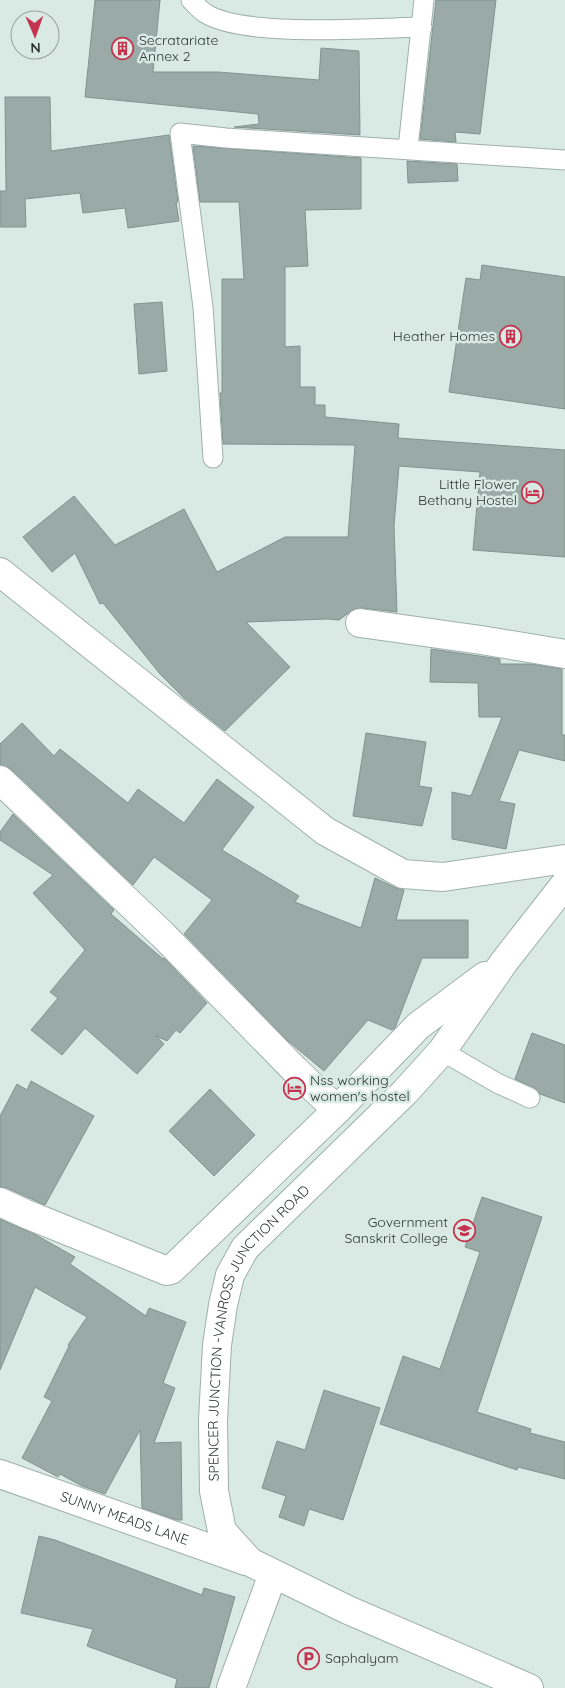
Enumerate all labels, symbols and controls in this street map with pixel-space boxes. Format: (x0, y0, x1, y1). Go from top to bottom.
north arrow (10, 10, 60, 60)
place label: Secratariate Annex 2 (139, 31, 219, 65)
building icon: Secratariate Annex 2 (111, 36, 135, 60)
text: N (30, 39, 41, 57)
building icon: Heather Homes (499, 324, 523, 348)
place label: Heather Homes (393, 327, 495, 345)
place label: Little Flower Bethany Hostel (418, 475, 518, 509)
hotel icon: Little Flower Bethany Hostel (521, 480, 545, 504)
place label: Nss working women's hostel (310, 1071, 410, 1105)
hotel icon: Nss working women's hostel (282, 1076, 306, 1100)
street label: SPENCER JUNCTION -VANROSS JUNCTION ROAD (204, 1181, 313, 1481)
place label: Government Sanskrit College (344, 1213, 448, 1247)
school or university icon: Government Sanskrit College (452, 1218, 476, 1242)
street label: SUNNY MEADS LANE (58, 1487, 191, 1549)
parking icon: Saphalyam (297, 1646, 321, 1670)
place label: Saphalyam (325, 1649, 399, 1667)

